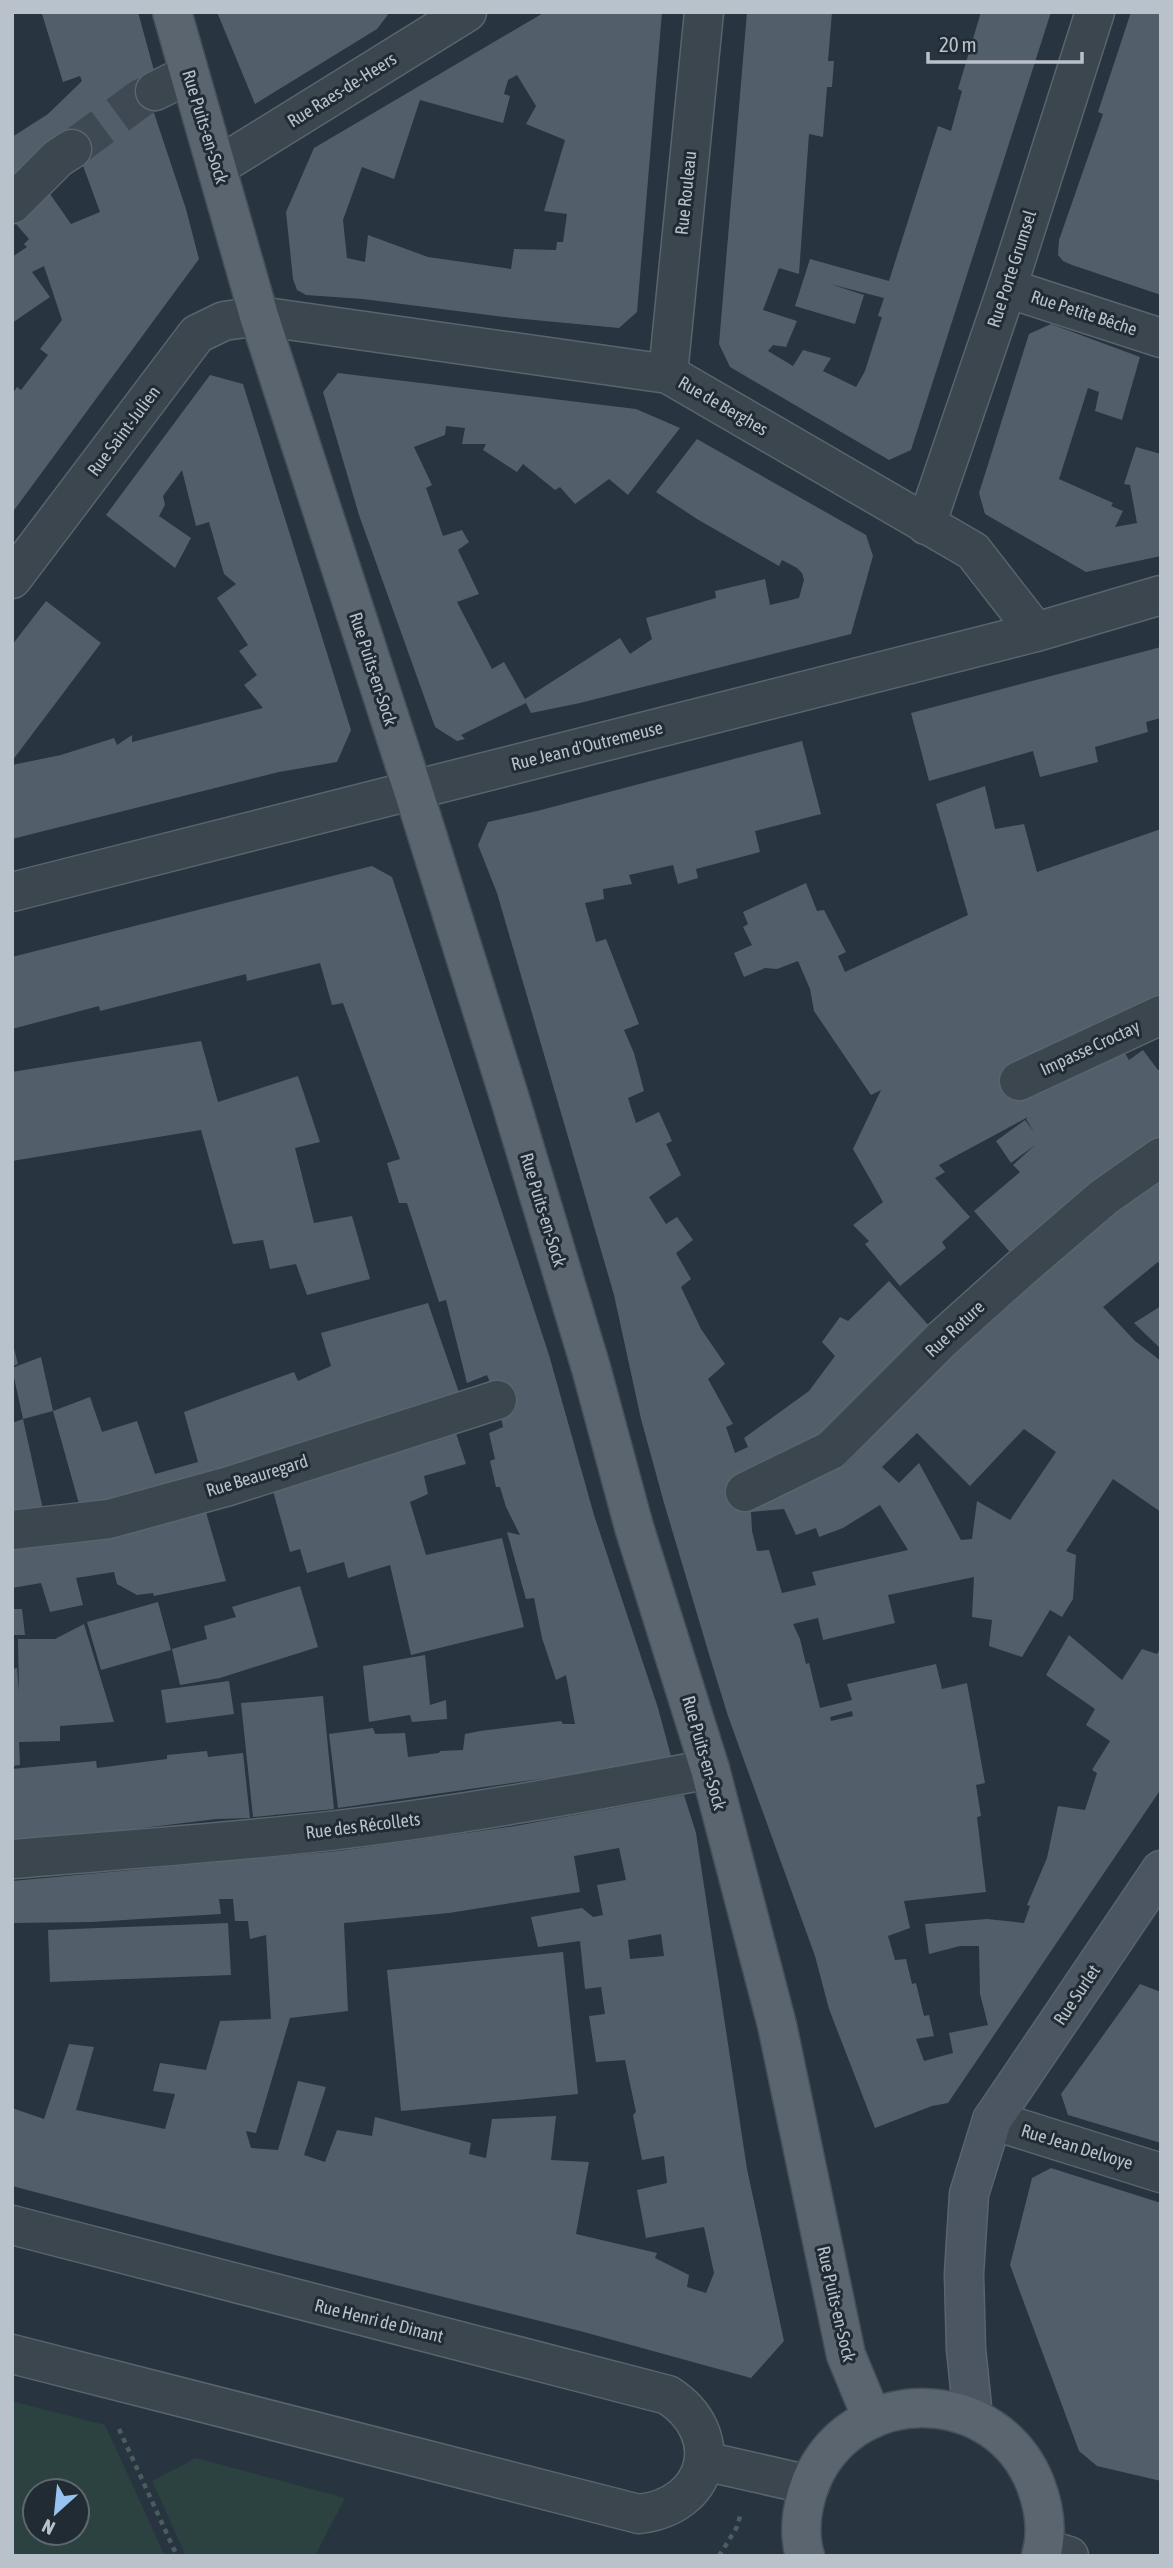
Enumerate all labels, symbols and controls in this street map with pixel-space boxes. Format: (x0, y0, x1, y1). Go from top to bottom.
scale bar (928, 21, 1082, 65)
text: 20 m (939, 32, 977, 56)
street label: Rue Raes-de-Heers (283, 48, 400, 131)
street label: Rue Puits-en-Sock (178, 67, 233, 186)
street label: Rue Rouleau (671, 150, 700, 236)
street label: Rue Porte Grumsel (983, 207, 1040, 330)
street label: Rue Petite Bêche (1028, 285, 1140, 340)
street label: Rue de Berghes (675, 371, 772, 440)
street label: Rue Saint-Julien (83, 382, 164, 480)
street label: Rue Puits-en-Sock (345, 609, 402, 728)
street label: Rue Jean d'Outremeuse (509, 717, 665, 775)
street label: Impasse Croctay (1037, 1015, 1143, 1080)
street label: Rue Puits-en-Sock (516, 1150, 571, 1269)
street label: Rue Roture (921, 1296, 989, 1361)
street label: Rue Beauregard (203, 1450, 310, 1501)
street label: Rue Puits-en-Sock (678, 1693, 731, 1813)
street label: Rue des Récollets (305, 1808, 421, 1843)
street label: Rue Surlet (1049, 1961, 1104, 2029)
street label: Rue Jean Delvoye (1019, 2120, 1135, 2173)
street label: Rue Puits-en-Sock (813, 2244, 860, 2364)
street label: Rue Henri de Dinant (313, 2294, 446, 2347)
north arrow (21, 2477, 91, 2547)
text: N (38, 2515, 58, 2539)

